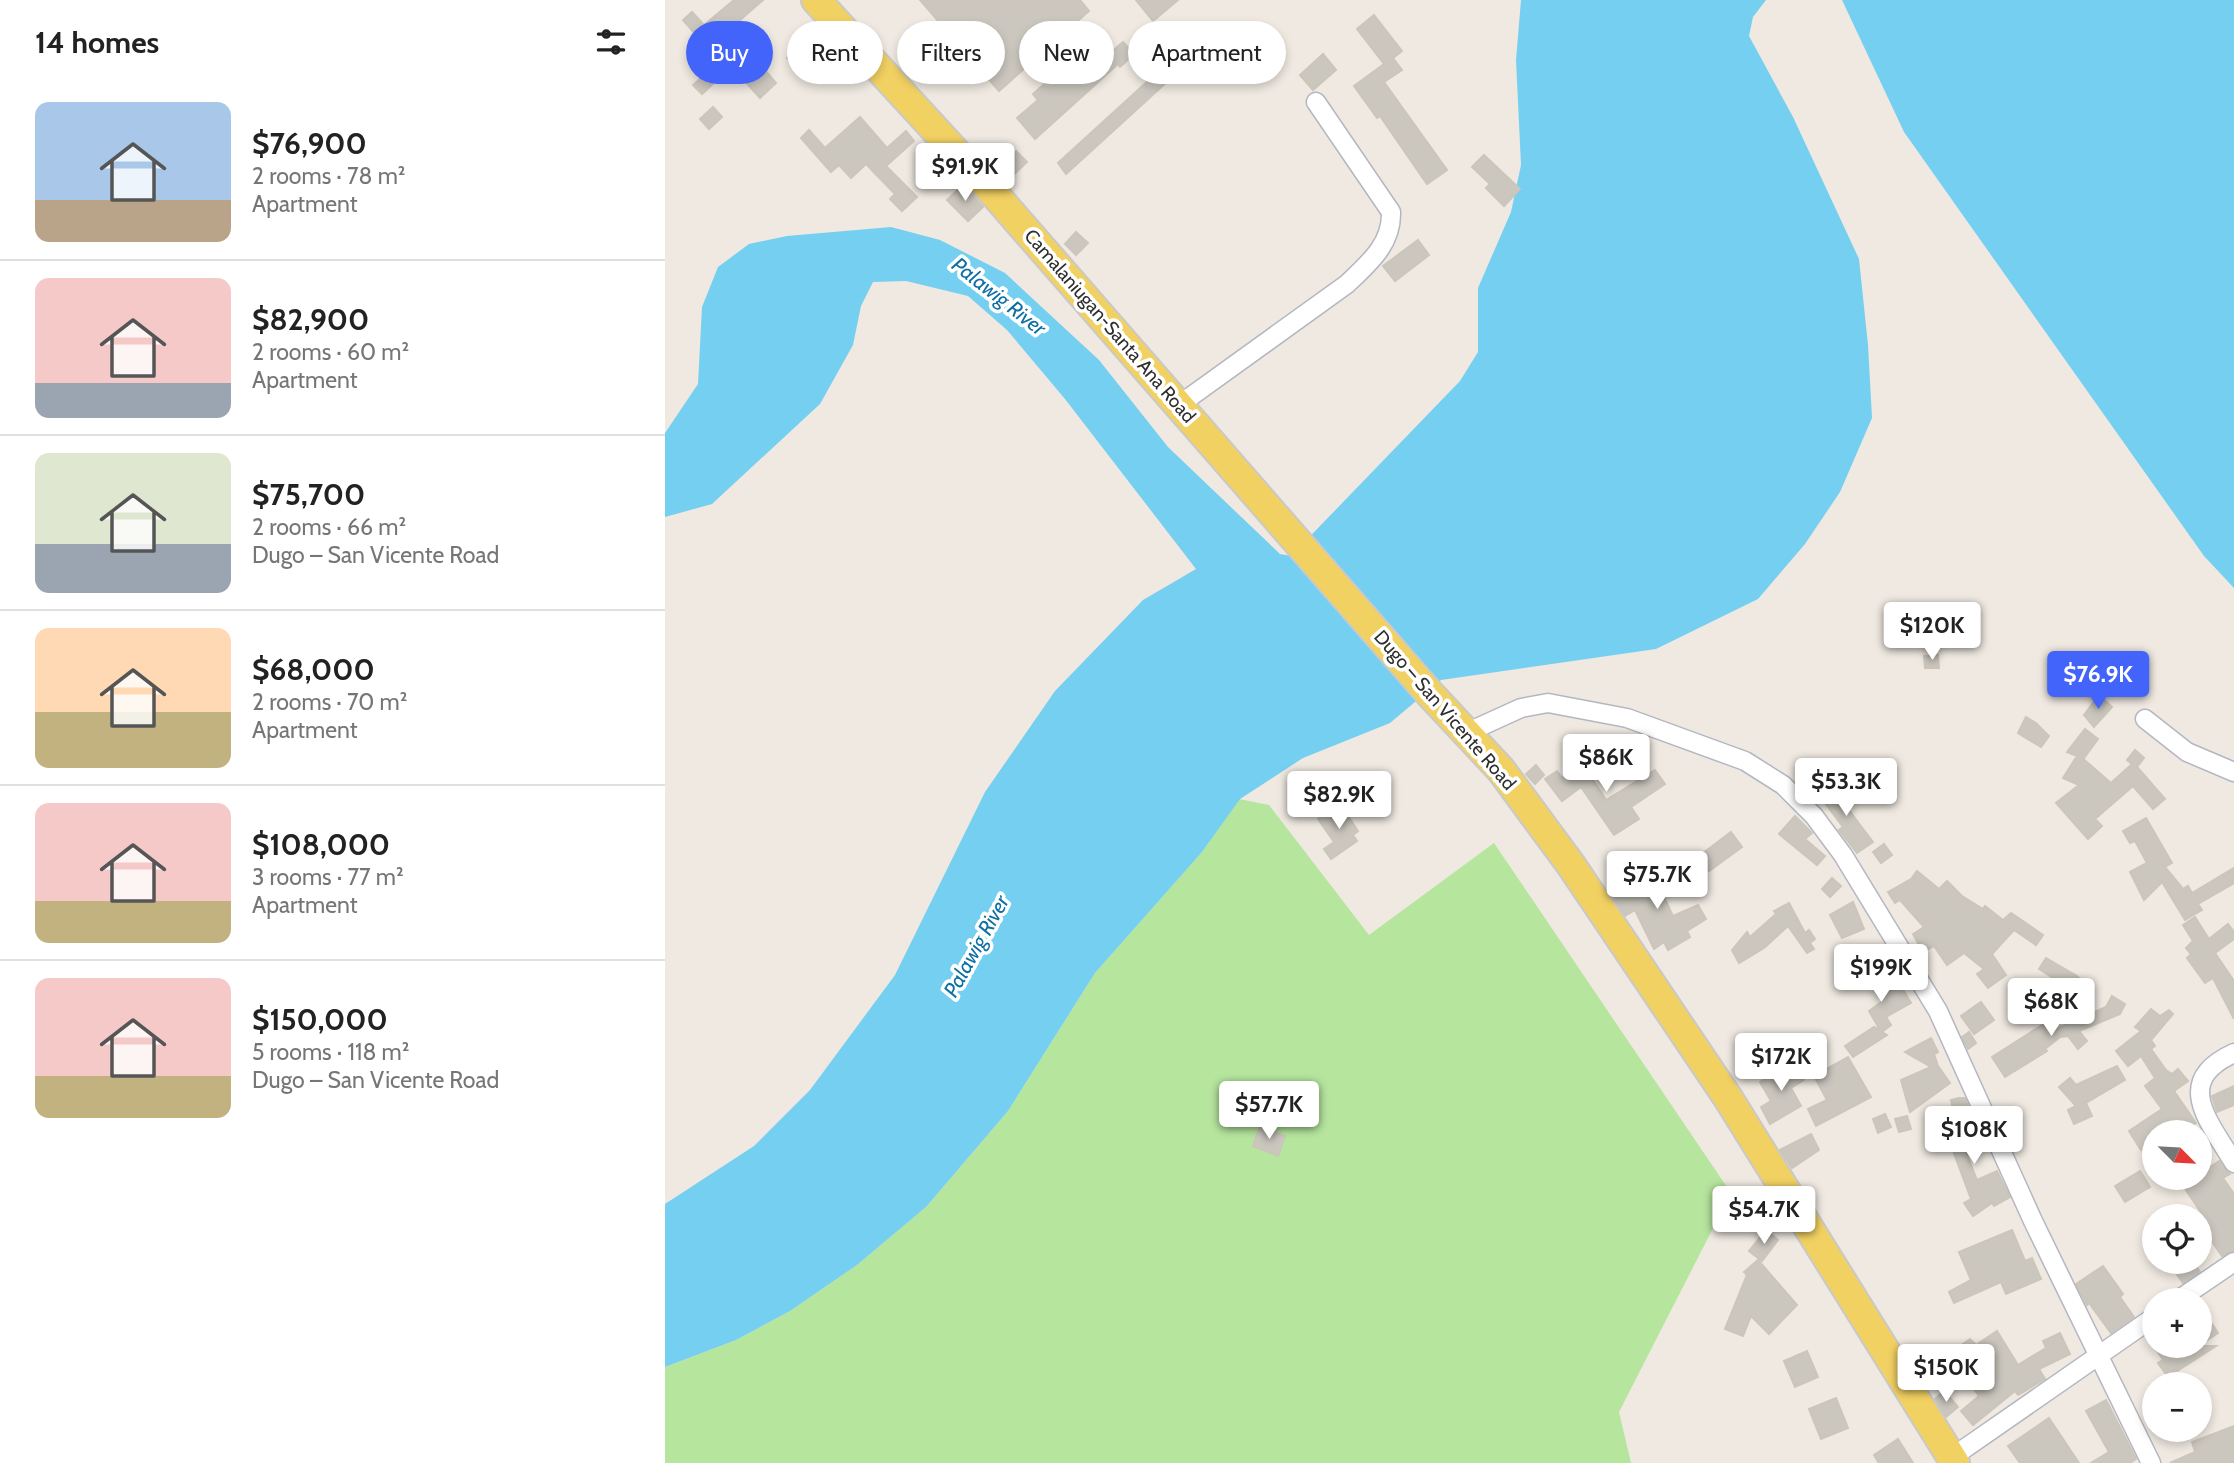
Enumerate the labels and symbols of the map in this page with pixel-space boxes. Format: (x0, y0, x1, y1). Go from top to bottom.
pin: $91.9K (908, 144, 1022, 203)
street label: Camalaniugan-Santa Ana Road (1020, 224, 1200, 428)
water label: Palawig River (947, 252, 1052, 341)
pin: $120K (1883, 602, 1981, 662)
street label: Dugo – San Vicente Road (1369, 625, 1521, 795)
pin: $76.9K (2041, 652, 2155, 711)
pin: $86K (1565, 734, 1647, 794)
pin: $53.3K (1789, 758, 1903, 818)
pin: $82.9K (1282, 772, 1396, 831)
pin: $75.7K (1600, 852, 1714, 911)
water label: Palawig River (938, 890, 1015, 1001)
pin: $199K (1832, 944, 1930, 1004)
pin: $68K (2010, 978, 2092, 1038)
pin: $172K (1732, 1034, 1830, 1093)
pin: $57.7K (1212, 1082, 1326, 1141)
pin: $108K (1925, 1106, 2023, 1166)
north arrow (2142, 1120, 2212, 1190)
pin: $54.7K (1707, 1186, 1821, 1246)
pin: $150K (1897, 1344, 1995, 1404)

